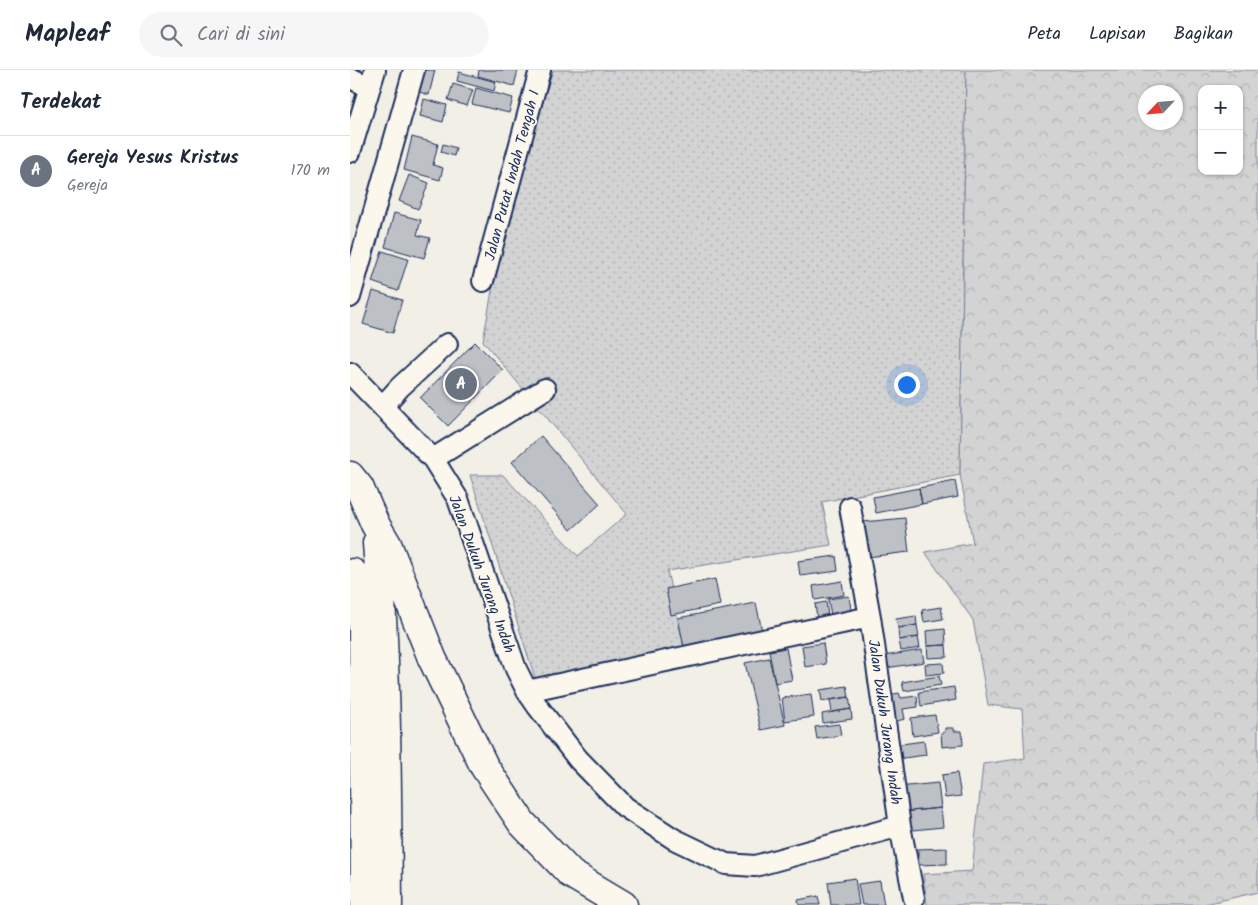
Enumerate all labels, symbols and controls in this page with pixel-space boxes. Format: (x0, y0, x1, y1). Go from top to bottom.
search box (139, 12, 489, 57)
text: Mapleaf (25, 15, 109, 54)
text: Cari di sini (197, 20, 285, 50)
text: Peta (1028, 20, 1061, 49)
text: Lapisan (1089, 20, 1146, 49)
text: Bagikan (1174, 20, 1233, 49)
icon: search (157, 21, 185, 49)
north arrow (1138, 85, 1183, 130)
map controls (1198, 85, 1243, 175)
button: + (1198, 85, 1243, 130)
text: Terdekat (20, 86, 101, 119)
street label: Jalan Putat Indah Tengah I (479, 87, 547, 263)
button: − (1198, 130, 1243, 175)
text: Gereja Yesus Kristus (67, 143, 239, 173)
text: A (31, 158, 41, 183)
text: 170 m (290, 158, 330, 183)
text: Gereja (67, 173, 108, 198)
pin: A (445, 365, 477, 403)
your location (894, 372, 920, 398)
street label: Jalan Dukuh Jurang Indah (441, 492, 521, 657)
street label: Jalan Dukuh Jurang Indah (861, 638, 907, 806)

